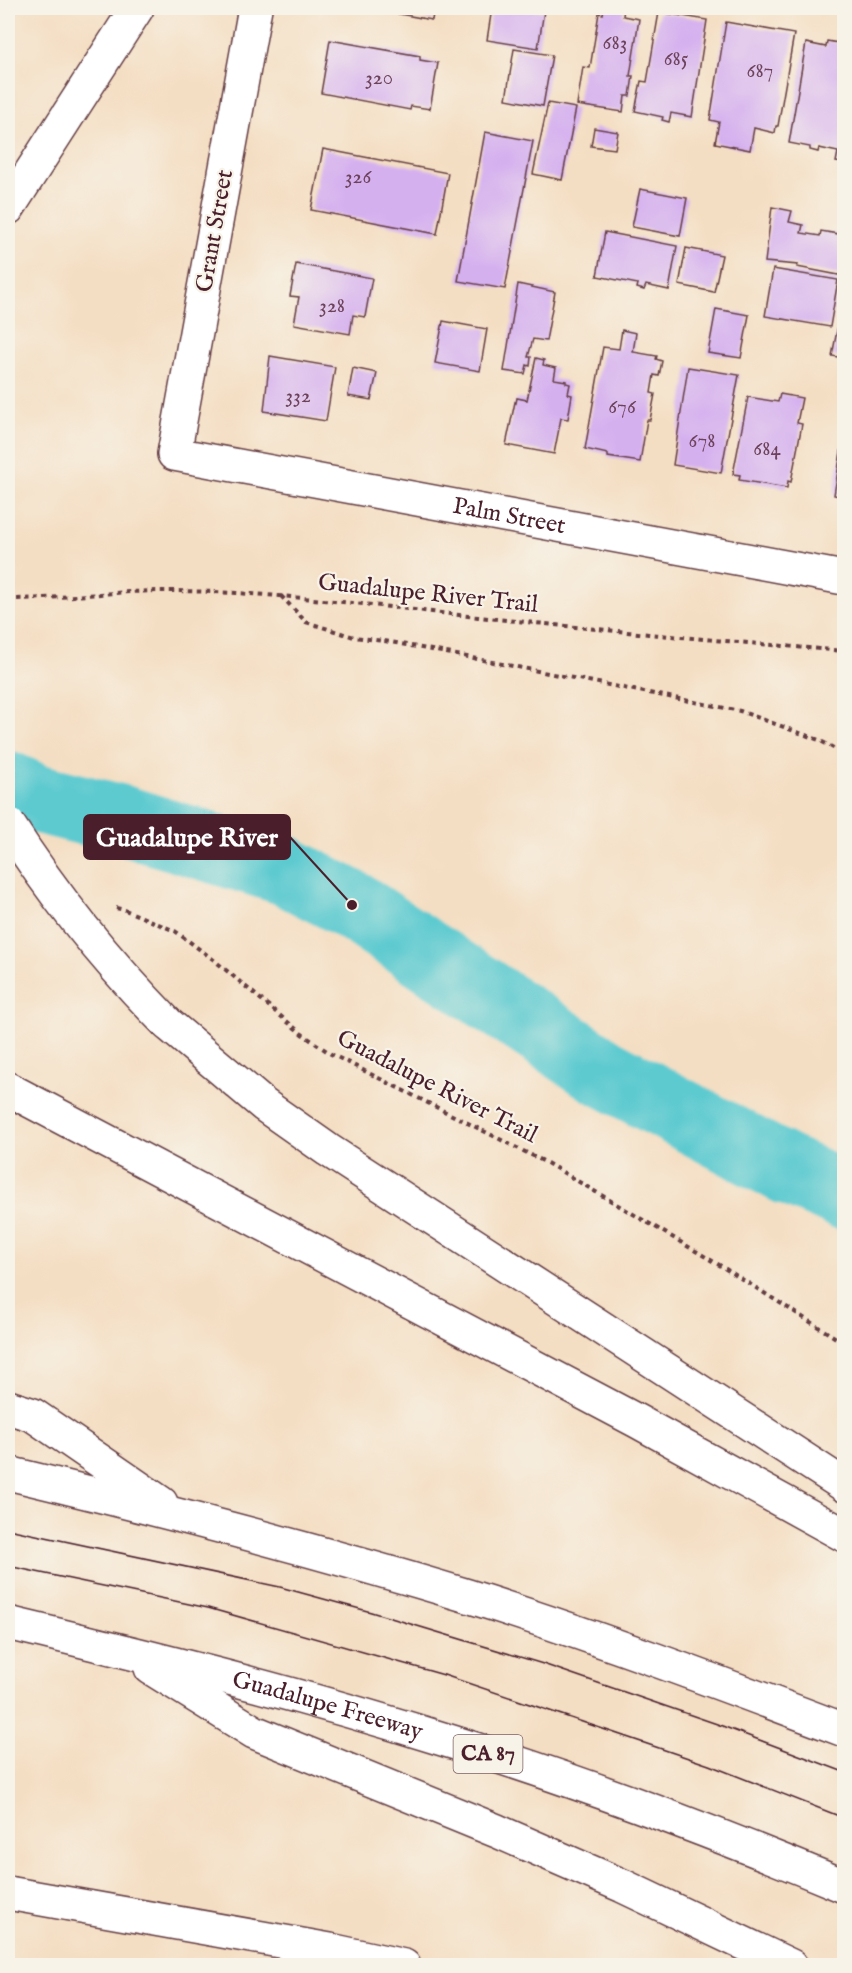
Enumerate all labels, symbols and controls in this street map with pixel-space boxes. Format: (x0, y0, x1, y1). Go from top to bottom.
house number: 683 (603, 30, 627, 57)
house number: 685 (664, 46, 689, 73)
house number: 687 (747, 58, 773, 85)
house number: 320 (365, 65, 393, 92)
house number: 326 (345, 164, 372, 191)
street label: Grant Street (189, 167, 241, 295)
house number: 328 (319, 293, 345, 320)
house number: 332 (285, 383, 311, 410)
house number: 676 (608, 394, 637, 421)
house number: 678 (689, 428, 715, 455)
house number: 684 (753, 436, 781, 463)
street label: Palm Street (450, 490, 568, 542)
street label: Guadalupe River Trail (316, 567, 540, 621)
callout: Guadalupe River (84, 815, 290, 859)
text: Guadalupe River (96, 822, 278, 855)
street label: Guadalupe River Trail (331, 1023, 543, 1151)
street label: Guadalupe Freeway (229, 1664, 427, 1748)
road number: CA 87 (454, 1735, 522, 1773)

